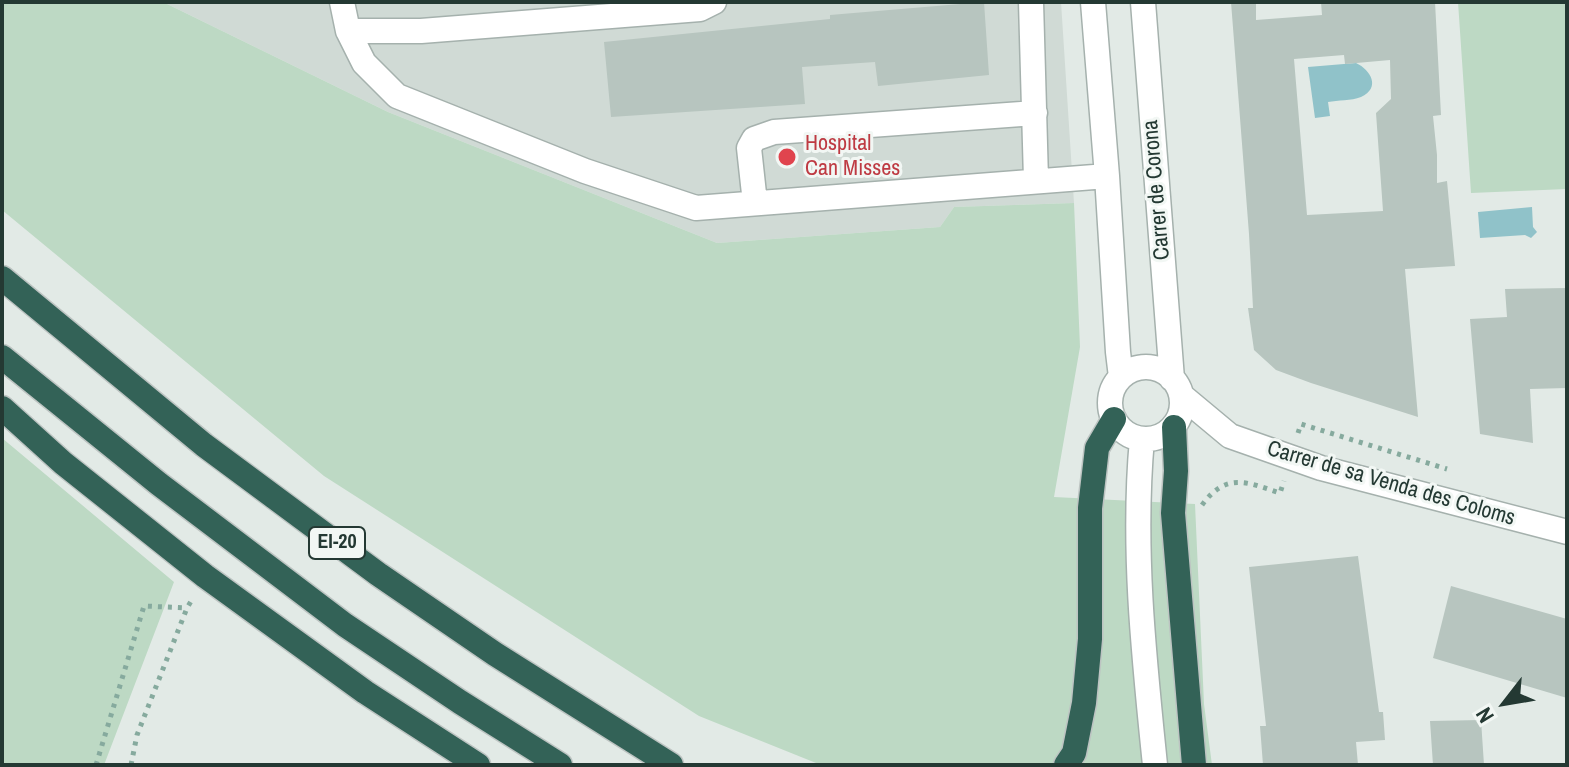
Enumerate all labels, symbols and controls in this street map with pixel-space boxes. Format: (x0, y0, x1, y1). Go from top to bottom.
street label: Carrer de Corona (1138, 119, 1176, 261)
place label: Hospital Can Misses (805, 131, 900, 182)
marker: Hospital Can Misses (776, 146, 798, 168)
street label: Carrer de sa Venda des Coloms (1264, 436, 1518, 532)
road number: EI-20 (309, 527, 365, 559)
north arrow (1465, 663, 1545, 743)
text: N (1468, 702, 1501, 729)

